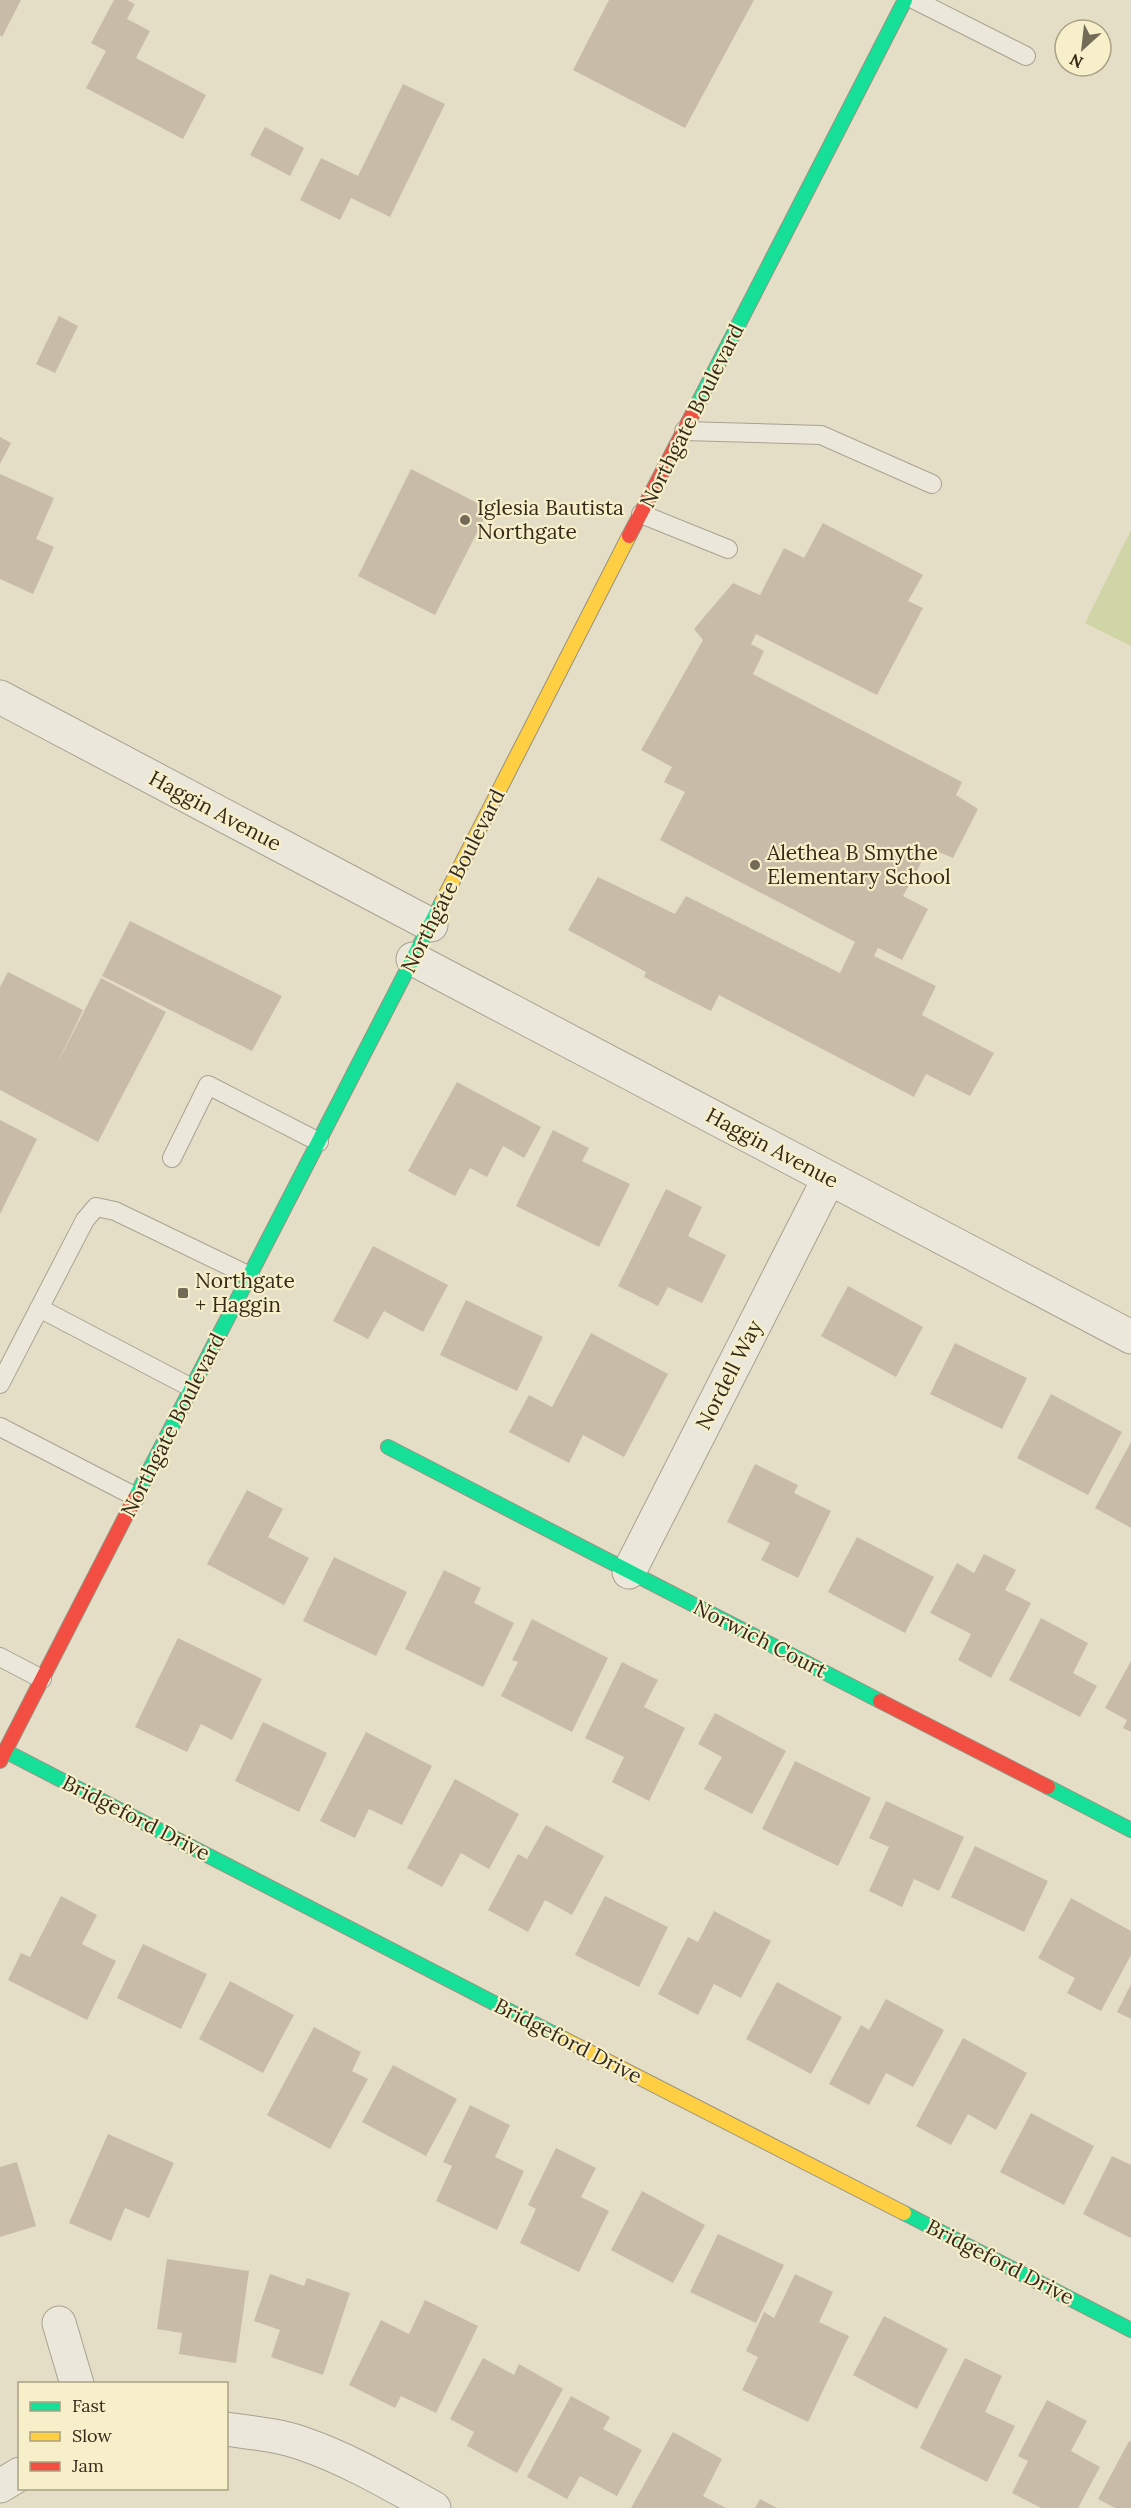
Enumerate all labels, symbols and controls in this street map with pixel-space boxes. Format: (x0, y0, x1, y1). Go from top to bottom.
north arrow (1053, 18, 1113, 78)
text: N (1066, 50, 1086, 73)
street label: Northgate Boulevard (633, 319, 750, 512)
place label: Iglesia Bautista Northgate (477, 494, 624, 545)
marker: Iglesia Bautista Northgate (458, 513, 472, 527)
street label: Haggin Avenue (144, 764, 286, 857)
street label: Northgate Boulevard (394, 784, 511, 977)
place label: Alethea B Smythe Elementary School (766, 839, 951, 890)
marker: Alethea B Smythe Elementary School (748, 858, 762, 872)
street label: Haggin Avenue (701, 1101, 843, 1194)
place label: Northgate + Haggin (195, 1267, 295, 1318)
marker: Northgate + Haggin (176, 1286, 190, 1300)
street label: Nordell Way (689, 1315, 768, 1434)
street label: Northgate Boulevard (114, 1328, 231, 1521)
street label: Norwich Court (689, 1593, 832, 1684)
street label: Bridgeford Drive (58, 1769, 215, 1866)
street label: Bridgeford Drive (490, 1992, 647, 2089)
street label: Bridgeford Drive (922, 2213, 1079, 2310)
legend (18, 2382, 228, 2490)
text: Fast (72, 2394, 106, 2417)
text: Slow (72, 2424, 112, 2447)
text: Jam (71, 2454, 104, 2477)

